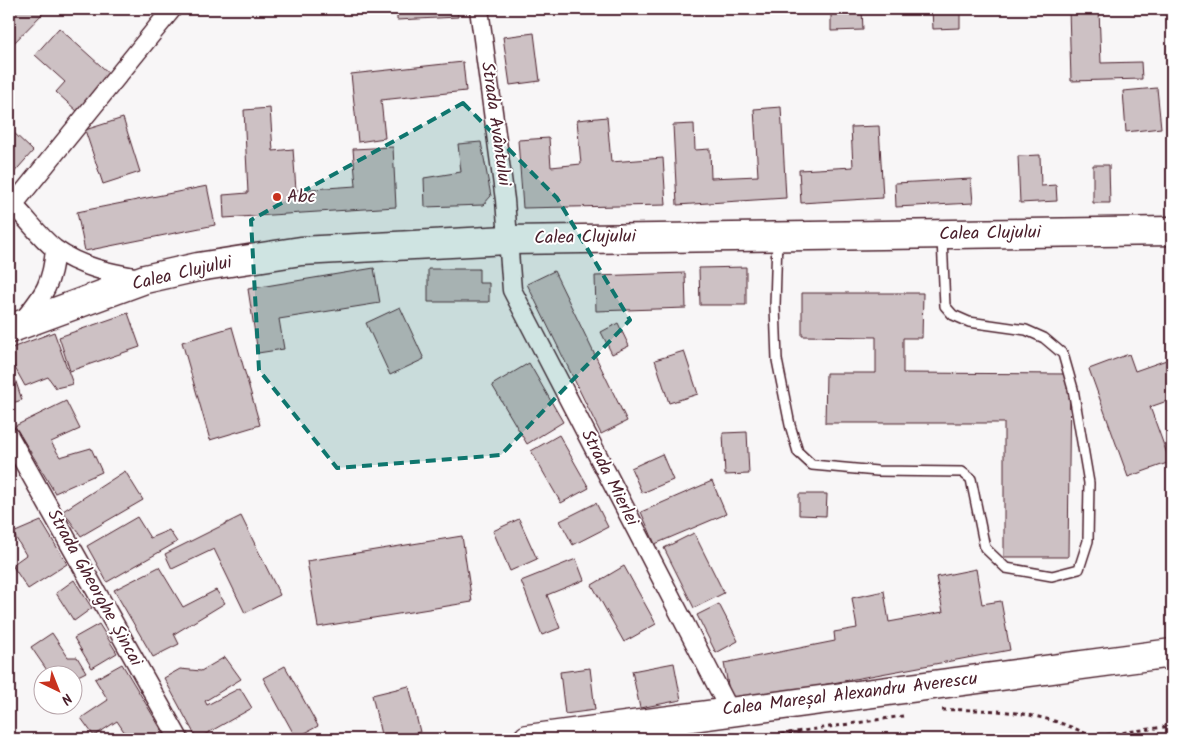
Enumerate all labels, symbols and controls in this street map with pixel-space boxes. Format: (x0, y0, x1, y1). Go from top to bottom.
street label: Strada Avântului (472, 60, 518, 189)
place label: Abc (287, 183, 315, 212)
marker: Abc (271, 191, 283, 203)
street label: Calea Clujului (939, 219, 1042, 249)
street label: Calea Clujului (534, 223, 637, 253)
street label: Calea Clujului (129, 248, 236, 300)
street label: Strada Mierlei (572, 425, 646, 532)
street label: Strada Gheorghe Șincai (39, 504, 150, 673)
street label: Calea Mareșal Alexandru Averescu (721, 665, 980, 725)
north arrow (32, 666, 82, 716)
text: N (55, 688, 77, 710)

